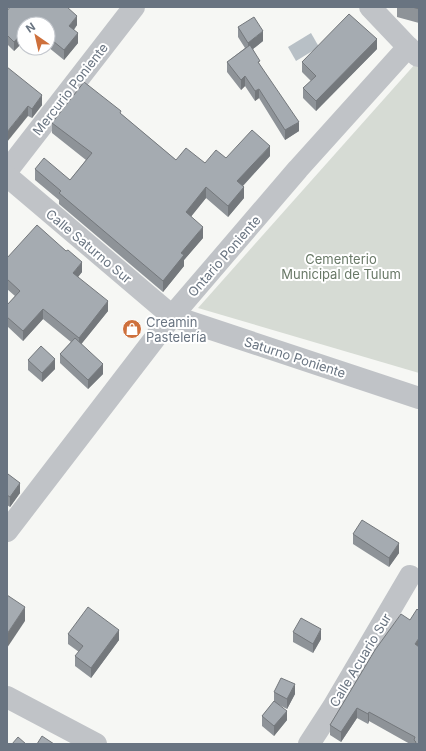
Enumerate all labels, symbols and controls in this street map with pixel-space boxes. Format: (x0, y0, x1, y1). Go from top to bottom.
north arrow (16, 16, 56, 56)
text: N (23, 20, 38, 36)
street label: Mercurio Poniente (29, 40, 111, 138)
street label: Calle Saturno Sur (43, 205, 135, 287)
street label: Ontario Poniente (184, 212, 264, 300)
park label: Cementerio Municipal de Tulum (281, 251, 401, 282)
place label: Creamin Pastelería (146, 314, 206, 345)
shop icon: Creamin Pastelería (121, 318, 143, 340)
street label: Saturno Poniente (242, 333, 348, 381)
street label: Calle Acuario Sur (326, 610, 394, 710)

